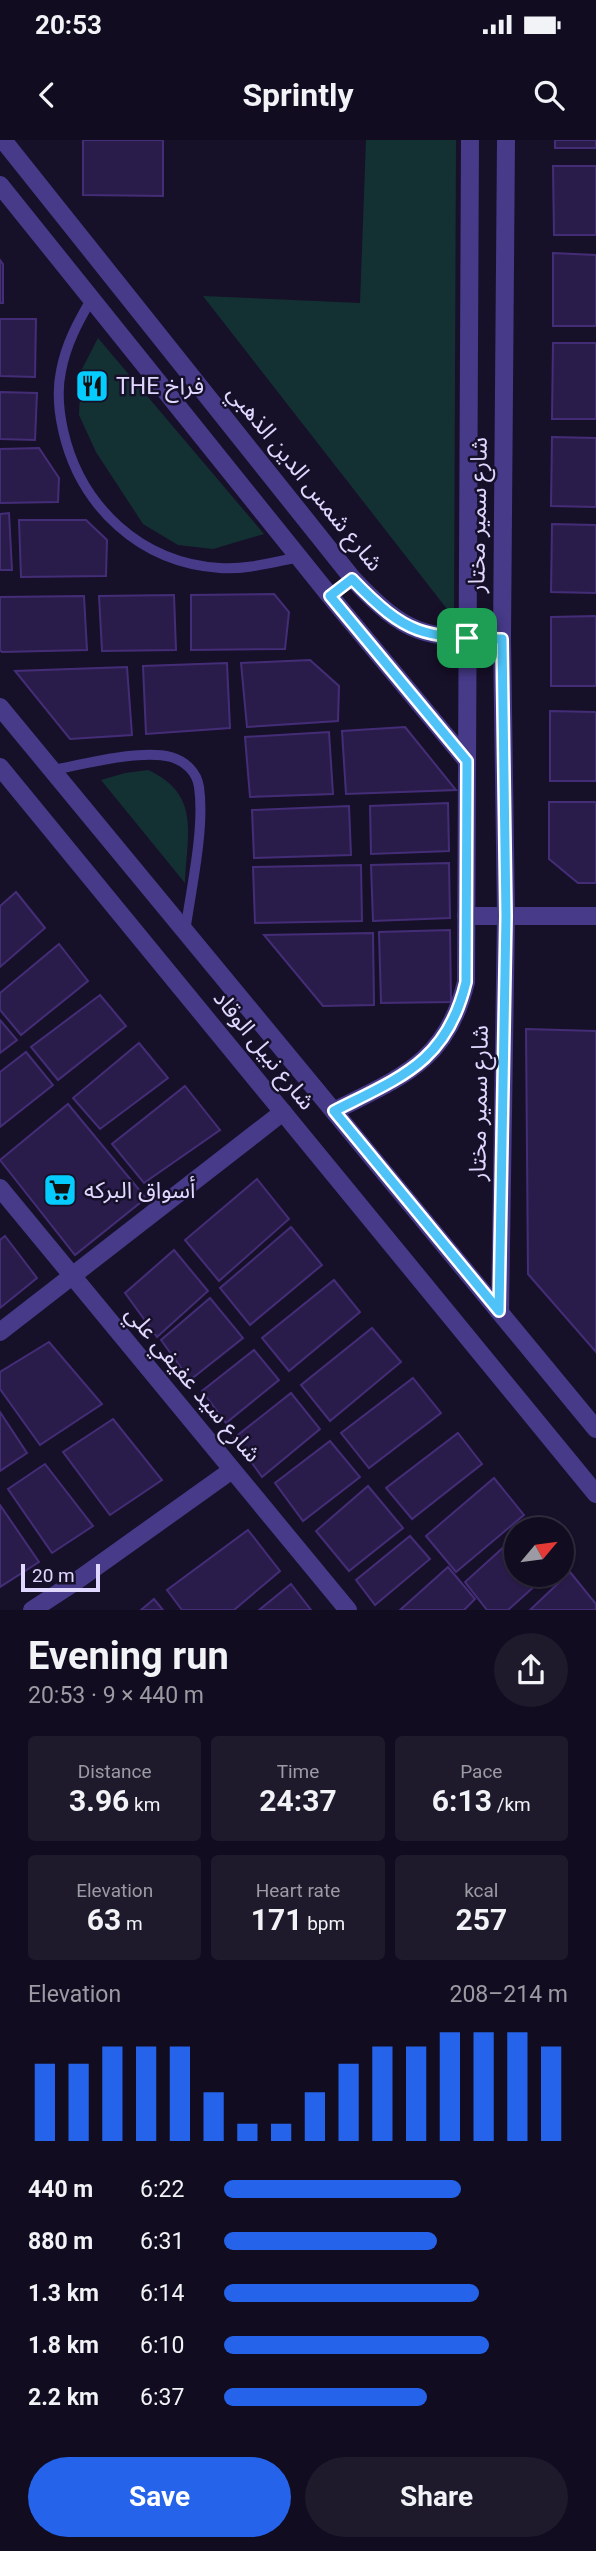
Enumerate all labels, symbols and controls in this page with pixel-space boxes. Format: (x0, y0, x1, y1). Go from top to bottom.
text: 20:53 (35, 10, 102, 40)
icon: back (28, 76, 66, 114)
text: Sprintly (242, 76, 354, 114)
icon: search (530, 76, 568, 114)
restaurant icon: THE فراخ (73, 367, 111, 405)
place label: THE فراخ (116, 373, 204, 403)
street label: شارع شمس الدين الذهبي (219, 380, 388, 579)
street label: شارع سمير مختار (463, 437, 496, 594)
pin (437, 608, 497, 668)
icon: arrive (448, 619, 486, 657)
street label: شارع نبيل الوقاد (205, 985, 320, 1117)
street label: شارع سمير مختار (464, 1025, 497, 1182)
supermarket icon: أسواق البركه (41, 1171, 79, 1209)
place label: أسواق البركه (84, 1176, 196, 1204)
street label: شارع سيد عفيفي علي (117, 1300, 266, 1470)
north arrow (504, 1517, 574, 1587)
map controls (504, 1517, 574, 1587)
scale bar (21, 1560, 100, 1592)
text: 20 m (32, 1564, 75, 1587)
button: share (494, 1633, 568, 1707)
text: Evening run (28, 1634, 229, 1678)
text: 20:53 · 9 × 440 m (28, 1682, 204, 1709)
text: Distance (78, 1760, 152, 1783)
text: Time (277, 1760, 319, 1783)
text: Pace (460, 1760, 502, 1783)
text: 3.96 (69, 1783, 129, 1818)
text: 24:37 (259, 1783, 337, 1818)
text: 6:13 (432, 1783, 492, 1818)
text: km (129, 1793, 160, 1816)
text: /km (492, 1793, 531, 1816)
text: Elevation (76, 1879, 153, 1902)
text: Heart rate (256, 1879, 340, 1902)
text: kcal (464, 1879, 499, 1902)
text: 63 (87, 1902, 121, 1937)
text: 171 (251, 1902, 302, 1937)
text: 257 (456, 1902, 507, 1937)
text: m (121, 1912, 143, 1935)
text: bpm (302, 1912, 345, 1935)
text: Elevation (28, 1981, 121, 2008)
text: 208–214 m (449, 1981, 568, 2008)
text: 440 m (28, 2176, 93, 2203)
text: 6:22 (140, 2176, 184, 2203)
text: 880 m (28, 2228, 93, 2255)
text: 6:31 (140, 2228, 184, 2255)
text: 1.3 km (28, 2280, 99, 2307)
text: 6:14 (140, 2280, 184, 2307)
text: 1.8 km (28, 2332, 99, 2359)
text: 6:10 (140, 2332, 184, 2359)
text: 2.2 km (28, 2384, 99, 2411)
text: 6:37 (140, 2384, 184, 2411)
button: Save (28, 2457, 291, 2537)
button: Share (305, 2457, 568, 2537)

